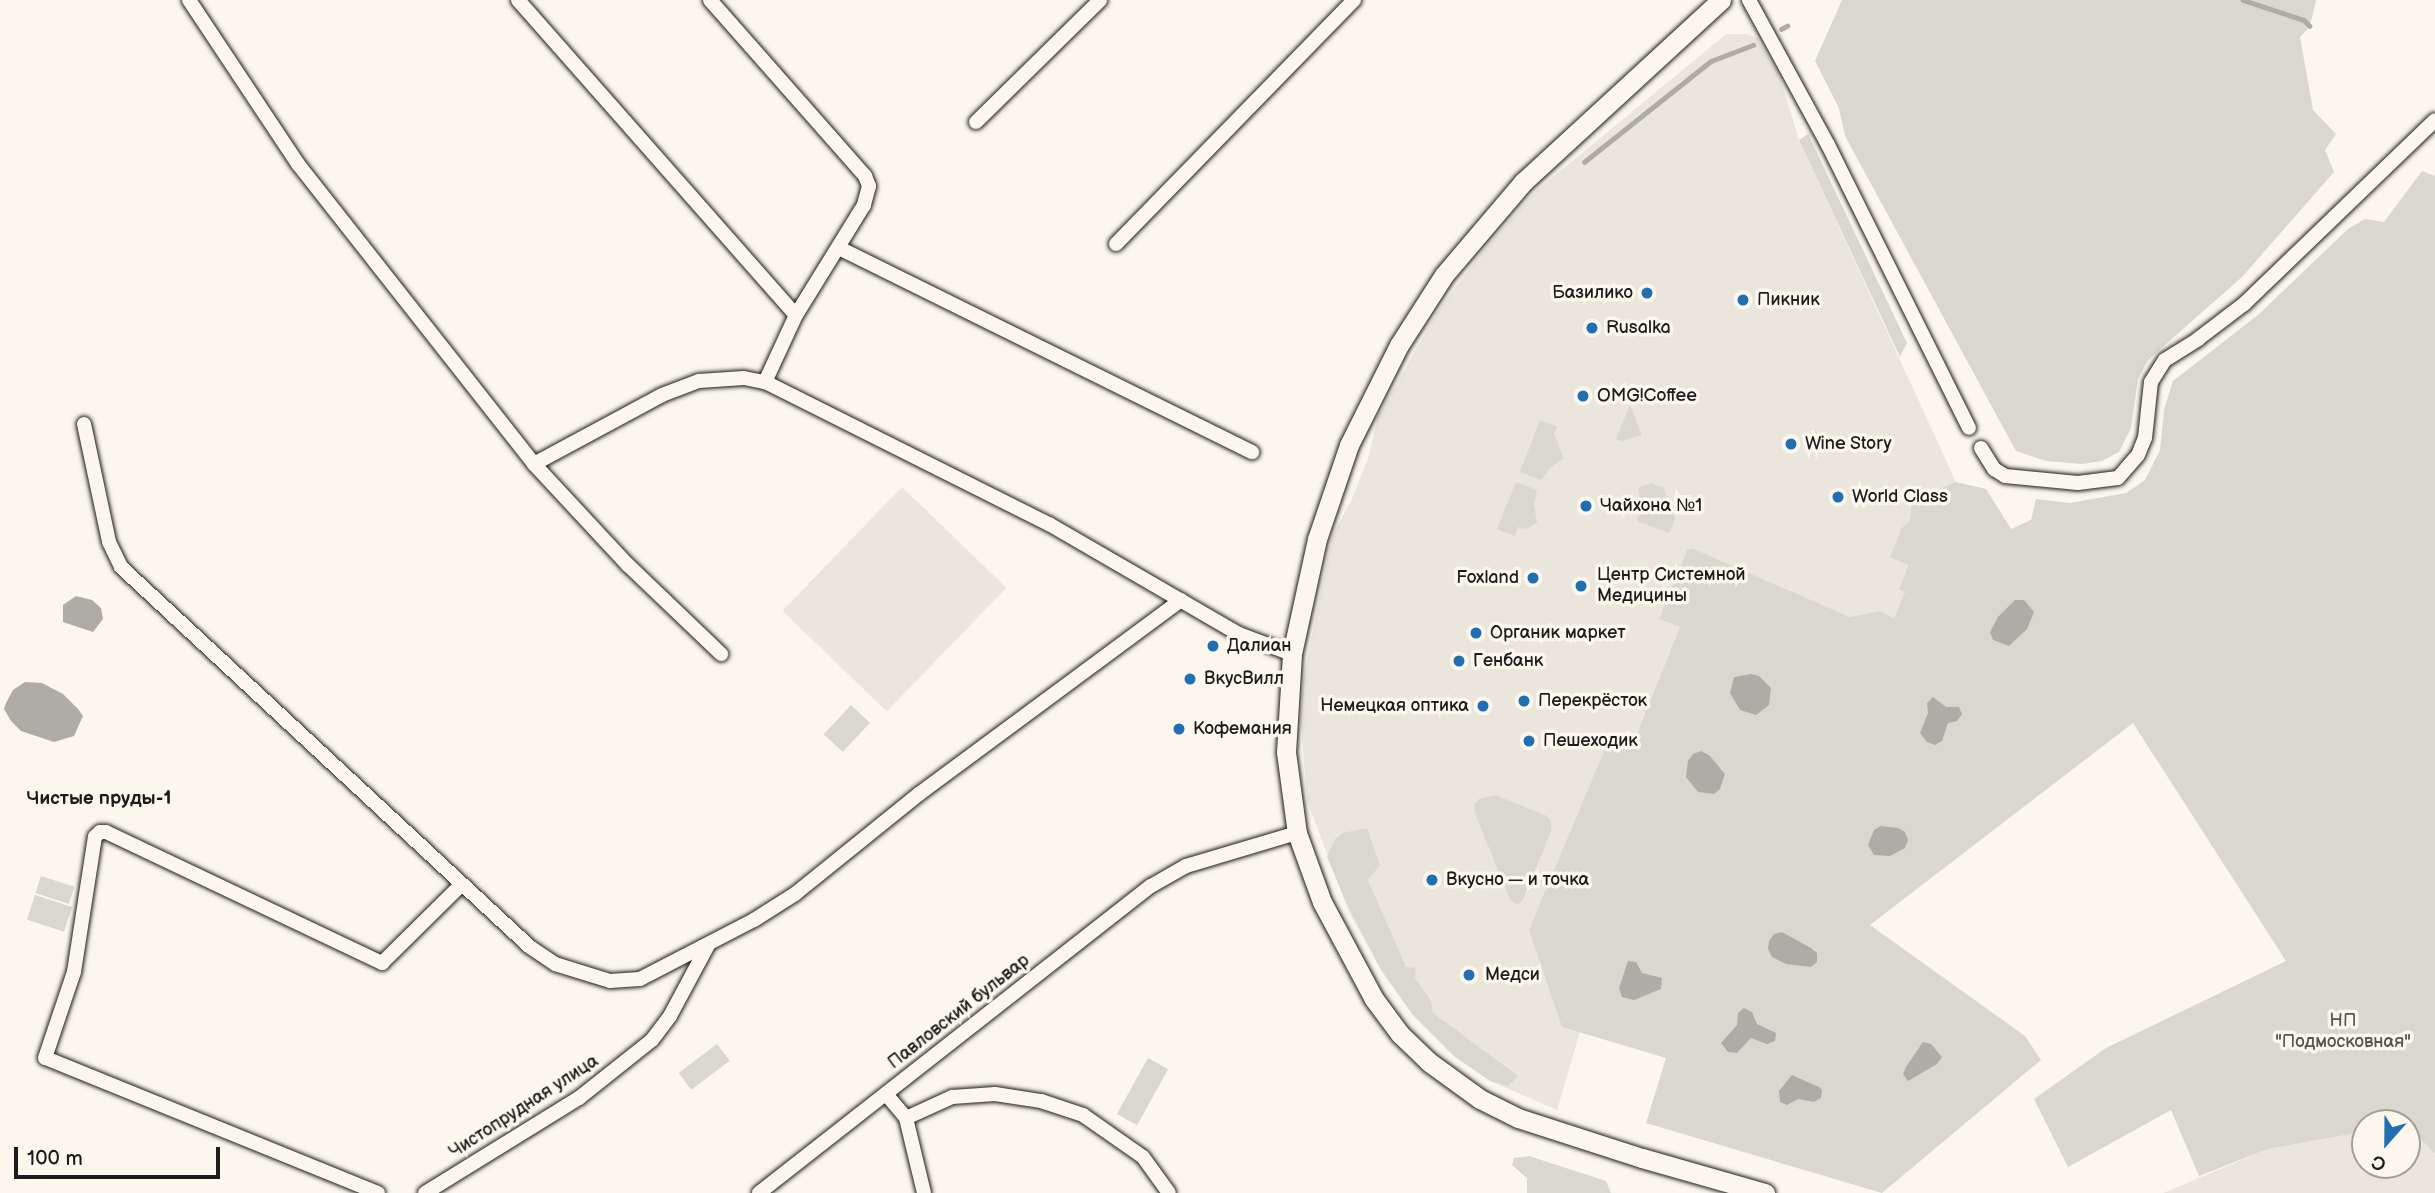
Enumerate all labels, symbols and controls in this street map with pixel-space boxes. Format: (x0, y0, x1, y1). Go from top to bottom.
place label: Базилико (1552, 282, 1633, 304)
marker: Базилико (1639, 285, 1655, 301)
place label: Пикник (1757, 289, 1820, 311)
marker: Пикник (1735, 292, 1751, 308)
place label: Rusalka (1606, 317, 1671, 339)
marker: Rusalka (1584, 320, 1600, 336)
place label: OMG!Coffee (1597, 385, 1697, 407)
marker: OMG!Coffee (1575, 388, 1591, 404)
place label: Wine Story (1805, 433, 1892, 455)
marker: Wine Story (1783, 436, 1799, 452)
place label: World Class (1852, 486, 1948, 508)
marker: World Class (1830, 489, 1846, 505)
place label: Чайхона №1 (1600, 495, 1702, 517)
marker: Чайхона №1 (1578, 498, 1594, 514)
place label: Центр Системной Медицины (1597, 565, 1746, 608)
place label: Foxland (1456, 567, 1519, 589)
marker: Foxland (1525, 570, 1541, 586)
marker: Центр Системной Медицины (1571, 576, 1591, 596)
place label: Органик маркет (1490, 622, 1626, 644)
marker: Органик маркет (1468, 625, 1484, 641)
place label: Далиан (1227, 635, 1291, 657)
marker: Далиан (1205, 638, 1221, 654)
place label: Генбанк (1473, 650, 1543, 672)
marker: Генбанк (1451, 653, 1467, 669)
place label: ВкусВилл (1204, 668, 1284, 690)
marker: ВкусВилл (1182, 671, 1198, 687)
place label: Перекрёсток (1538, 690, 1647, 712)
marker: Перекрёсток (1516, 693, 1532, 709)
place label: Немецкая оптика (1320, 695, 1469, 717)
marker: Немецкая оптика (1475, 698, 1491, 714)
place label: Кофемания (1193, 718, 1292, 740)
marker: Кофемания (1171, 721, 1187, 737)
place label: Пешеходик (1543, 730, 1638, 752)
marker: Пешеходик (1521, 733, 1537, 749)
district label: Чистые пруды-1 (27, 788, 171, 810)
place label: Вкусно — и точка (1446, 869, 1591, 891)
marker: Вкусно — и точка (1424, 872, 1440, 888)
street label: Павловский бульвар (884, 950, 1034, 1074)
place label: Медси (1485, 964, 1540, 986)
marker: Медси (1459, 965, 1479, 985)
park label: НП "Подмосковная" (2275, 1011, 2411, 1054)
street label: Чистопрудная улица (445, 1051, 603, 1163)
north arrow (2351, 1109, 2421, 1179)
scale bar (18, 1134, 224, 1178)
text: 100 m (27, 1146, 83, 1171)
text: С (2369, 1149, 2389, 1175)

